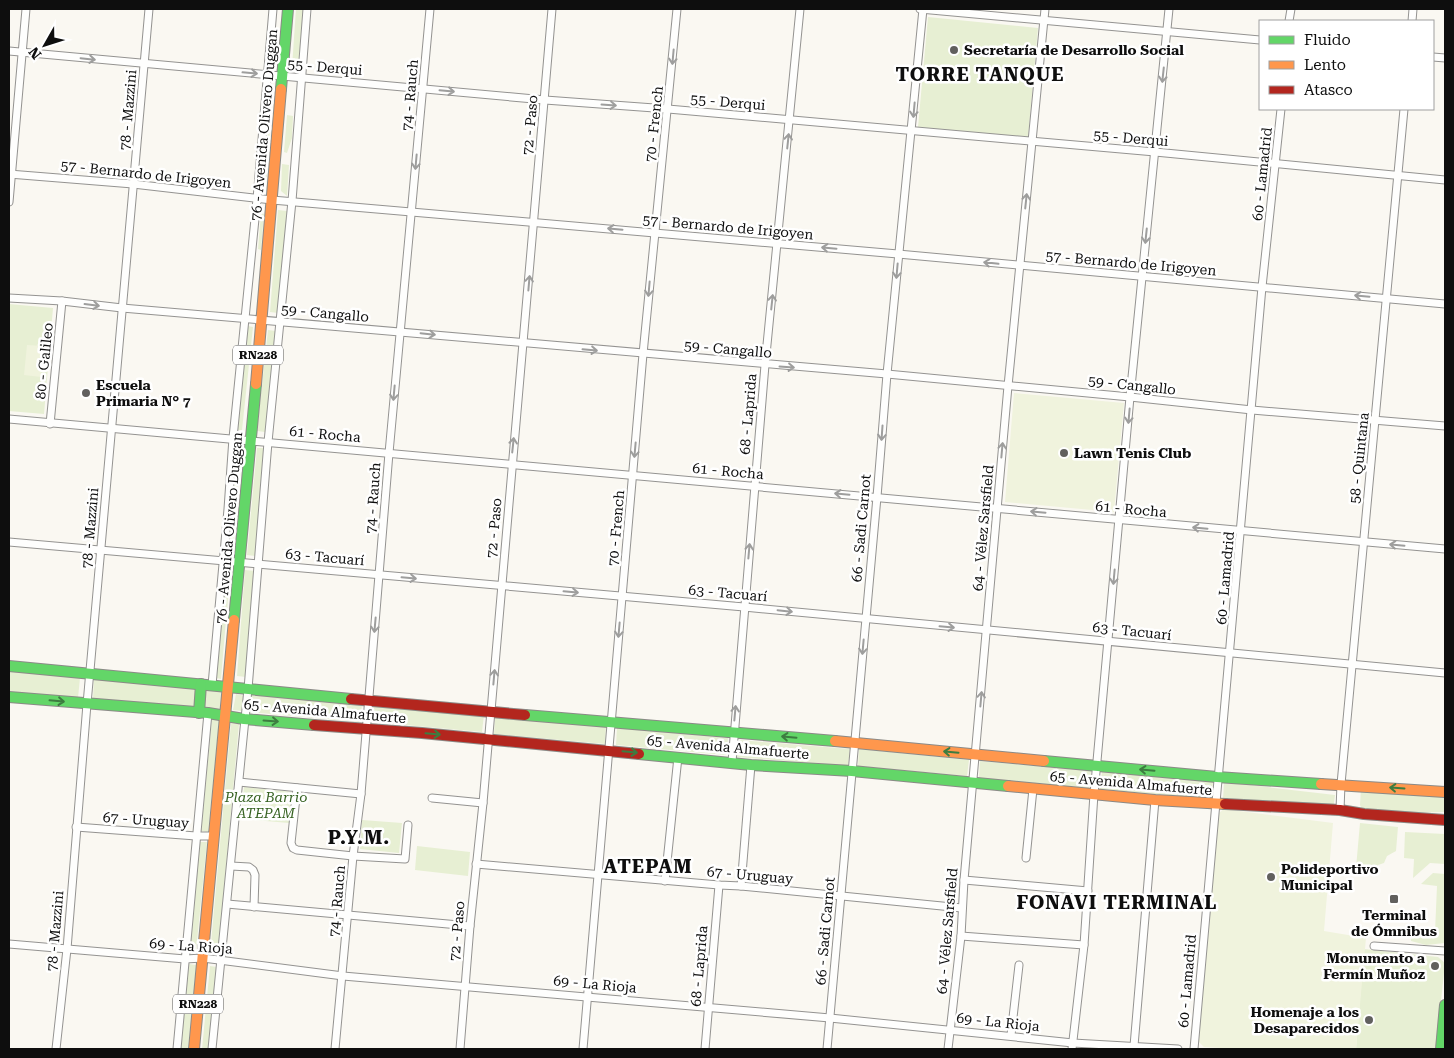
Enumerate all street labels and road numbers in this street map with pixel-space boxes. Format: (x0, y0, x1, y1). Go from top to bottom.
street label: 76 - Avenida Olivero Duggan (248, 28, 280, 222)
street label: 55 - Derqui (287, 56, 364, 78)
street label: 74 - Rauch (399, 59, 421, 131)
street label: 78 - Mazzini (117, 68, 140, 151)
street label: 70 - French (642, 85, 666, 163)
street label: 55 - Derqui (690, 91, 767, 113)
street label: 72 - Paso (519, 94, 541, 156)
street label: 55 - Derqui (1093, 127, 1170, 149)
street label: 60 - Lamadrid (1249, 127, 1275, 221)
street label: 57 - Bernardo de Irigoyen (60, 157, 232, 191)
street label: 57 - Bernardo de Irigoyen (642, 212, 814, 242)
street label: 57 - Bernardo de Irigoyen (1045, 248, 1217, 278)
street label: 59 - Cangallo (280, 301, 370, 325)
street label: 80 - Galileo (32, 322, 56, 400)
street label: 59 - Cangallo (683, 337, 773, 361)
road number: RN228 (233, 346, 283, 364)
street label: 68 - Laprida (736, 372, 760, 455)
street label: 59 - Cangallo (1087, 372, 1177, 398)
street label: 58 - Quintana (1346, 411, 1372, 504)
street label: 61 - Rocha (289, 423, 362, 445)
street label: 76 - Avenida Olivero Duggan (213, 431, 245, 625)
street label: 61 - Rocha (692, 460, 765, 482)
street label: 74 - Rauch (363, 462, 383, 534)
street label: 64 - Vélez Sarsfield (970, 464, 996, 592)
street label: 66 - Sadi Carnot (848, 473, 874, 583)
street label: 78 - Mazzini (79, 486, 102, 569)
street label: 70 - French (605, 489, 627, 567)
street label: 72 - Paso (483, 497, 505, 559)
street label: 61 - Rocha (1095, 498, 1168, 520)
street label: 60 - Lamadrid (1213, 531, 1237, 625)
street label: 63 - Tacuarí (285, 546, 366, 568)
street label: 63 - Tacuarí (688, 582, 769, 604)
street label: 63 - Tacuarí (1092, 619, 1173, 643)
street label: 65 - Avenida Almafuerte (243, 696, 407, 726)
street label: 65 - Avenida Almafuerte (646, 732, 810, 762)
street label: 65 - Avenida Almafuerte (1049, 768, 1213, 798)
street label: 67 - Uruguay (102, 809, 190, 831)
street label: 67 - Uruguay (706, 863, 795, 887)
street label: 74 - Rauch (326, 865, 348, 937)
street label: 64 - Vélez Sarsfield (934, 867, 960, 995)
street label: 66 - Sadi Carnot (812, 876, 838, 986)
street label: 78 - Mazzini (44, 889, 67, 972)
street label: 72 - Paso (446, 900, 468, 962)
street label: 68 - Laprida (687, 924, 711, 1007)
street label: 60 - Lamadrid (1175, 934, 1199, 1028)
street label: 69 - La Rioja (149, 935, 234, 957)
street label: 69 - La Rioja (553, 972, 638, 996)
road number: RN228 (173, 994, 223, 1014)
street label: 69 - La Rioja (956, 1010, 1041, 1034)

